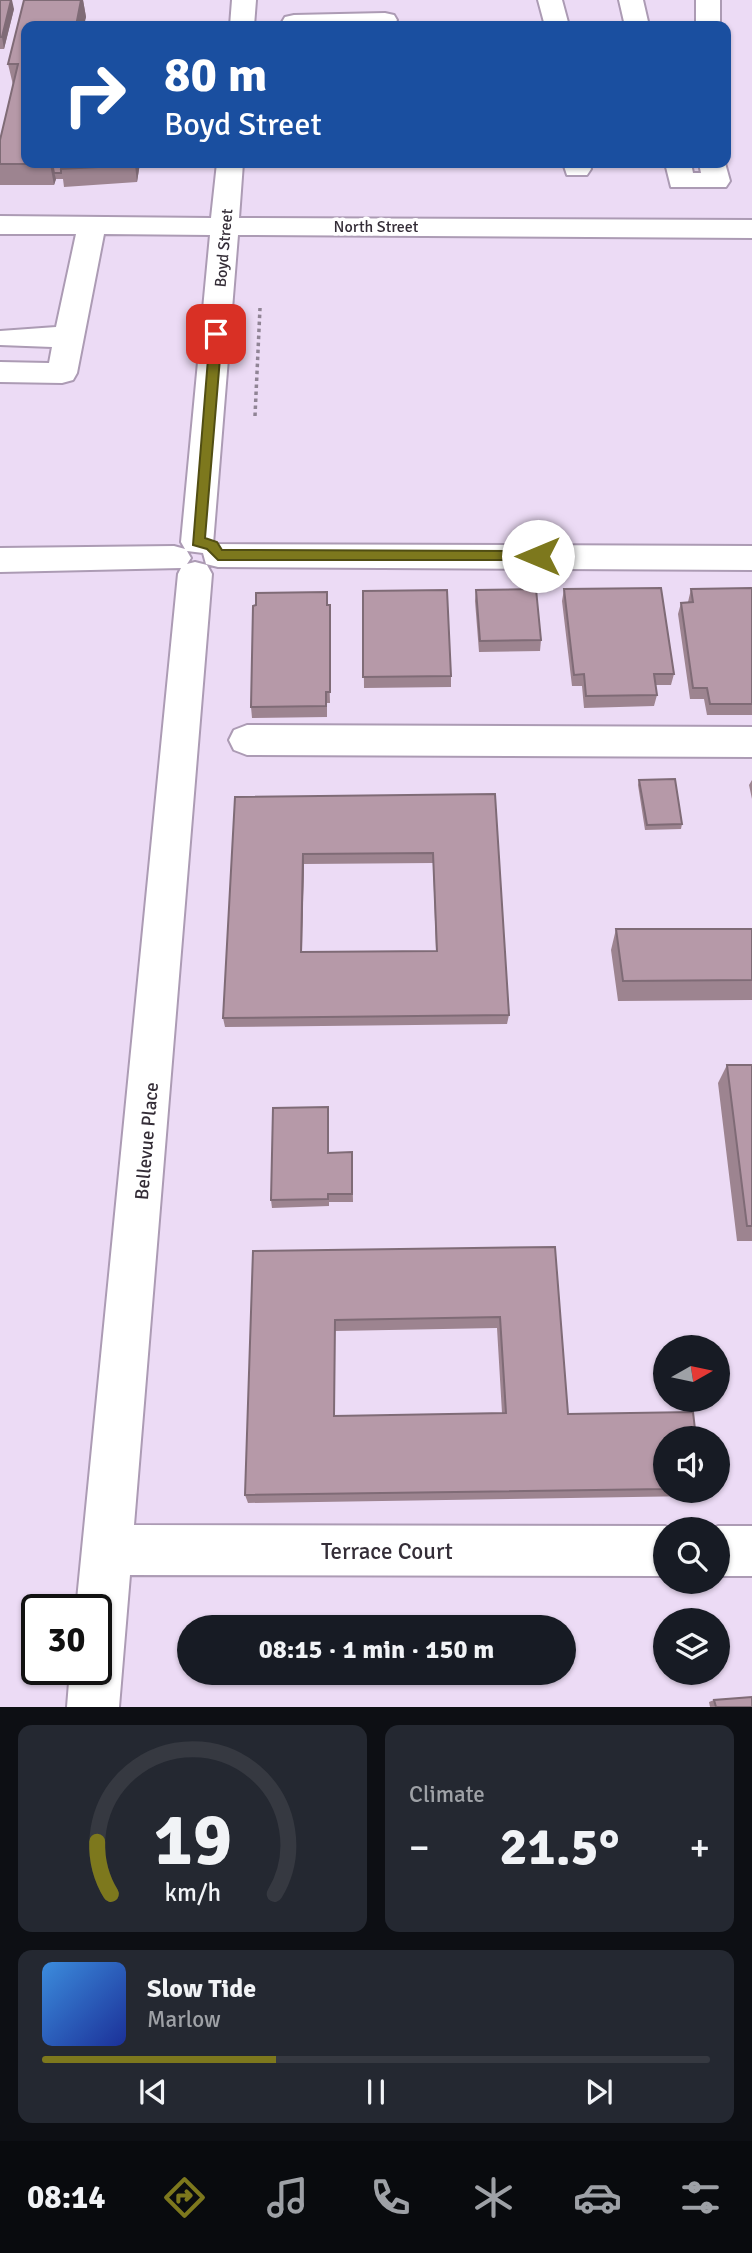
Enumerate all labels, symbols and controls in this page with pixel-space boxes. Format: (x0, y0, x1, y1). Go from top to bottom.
text: 80 m (164, 45, 267, 105)
icon: right (49, 49, 140, 140)
text: Boyd Street (164, 105, 322, 144)
street label: Boyd Street (211, 208, 237, 288)
street label: North Street (334, 217, 419, 237)
pin (186, 304, 246, 364)
icon: arrive (197, 315, 235, 353)
position arrow (501, 519, 575, 593)
street label: Bellevue Place (130, 1081, 164, 1201)
north arrow (653, 1335, 730, 1412)
map controls (653, 1335, 730, 1685)
button: sound (653, 1426, 730, 1503)
button: search (653, 1517, 730, 1594)
street label: Terrace Court (321, 1537, 453, 1566)
speed limit sign: 30 (21, 1594, 112, 1685)
button: layers (653, 1608, 730, 1685)
text: 08:15 · 1 min · 150 m (259, 1634, 494, 1666)
text: Climate (409, 1780, 485, 1809)
text: 19 (153, 1797, 232, 1886)
text: 21.5° (500, 1815, 619, 1879)
text: − (409, 1824, 430, 1871)
text: + (689, 1824, 710, 1871)
text: km/h (164, 1877, 221, 1908)
text: Slow Tide (147, 1973, 256, 2005)
text: Marlow (147, 2005, 221, 2034)
icon: previous (134, 2073, 172, 2111)
icon: pause (357, 2073, 395, 2111)
icon: next (580, 2073, 618, 2111)
icon: directions (160, 2173, 209, 2222)
icon: music (263, 2173, 312, 2222)
icon: phone (366, 2173, 415, 2222)
icon: climate (469, 2173, 518, 2222)
icon: car (573, 2173, 622, 2222)
icon: filters (676, 2173, 725, 2222)
text: 08:14 (27, 2178, 106, 2217)

